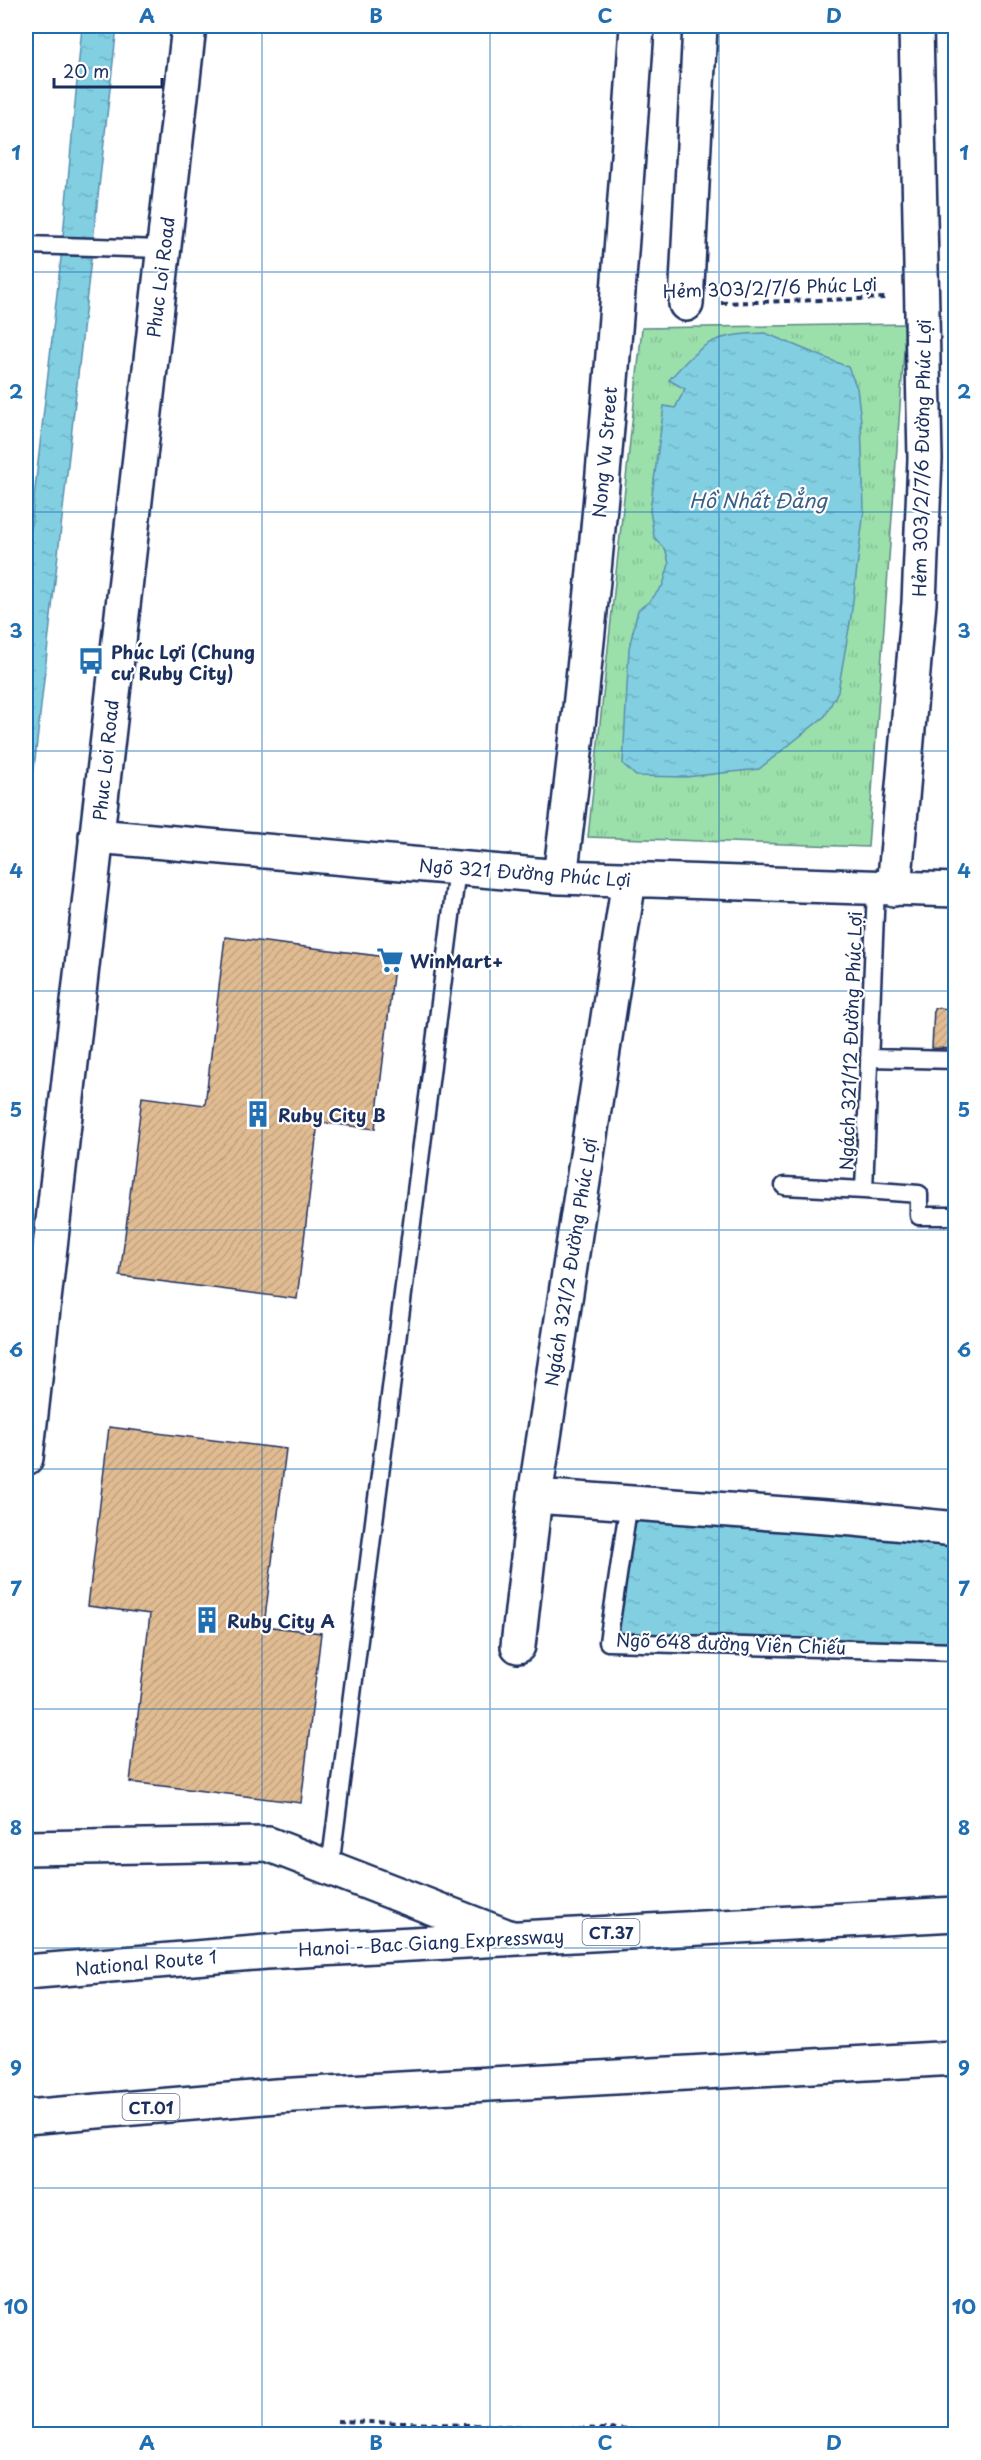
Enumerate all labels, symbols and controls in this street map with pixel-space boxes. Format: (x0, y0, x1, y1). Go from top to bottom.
text: A (139, 0, 155, 30)
text: B (369, 0, 383, 30)
text: C (597, 0, 613, 30)
text: D (826, 0, 842, 30)
scale bar (54, 51, 162, 89)
text: 20 m (63, 57, 109, 84)
text: 1 (11, 137, 21, 167)
text: 1 (959, 137, 969, 167)
street label: Phuc Loi Road (139, 215, 181, 339)
street label: Hẻm 303/2/7/6 Phúc Lợi (662, 270, 878, 304)
street label: Hẻm 303/2/7/6 Đường Phúc Lợi (905, 319, 937, 597)
text: 2 (9, 376, 23, 406)
text: 2 (957, 376, 971, 406)
street label: Nong Vu Street (585, 385, 623, 519)
water label: Hồ Nhất Đẳng (689, 485, 828, 515)
text: 3 (9, 615, 23, 645)
text: 3 (957, 615, 971, 645)
place label: Phúc Lợi (Chung cư Ruby City) (111, 638, 255, 686)
bus stop icon: Phúc Lợi (Chung cư Ruby City) (76, 646, 106, 676)
street label: Phuc Loi Road (85, 698, 125, 822)
street label: Ngõ 321 Đường Phúc Lợi (418, 851, 632, 893)
text: 4 (9, 855, 23, 885)
text: 4 (957, 855, 971, 885)
street label: Ngách 321/12 Đường Phúc Lợi (832, 911, 868, 1171)
supermarket icon: WinMart+ (375, 945, 405, 975)
place label: WinMart+ (410, 947, 503, 974)
text: 5 (10, 1094, 22, 1124)
text: 5 (958, 1094, 970, 1124)
building icon: Ruby City B (243, 1099, 273, 1129)
place label: Ruby City B (278, 1101, 386, 1128)
street label: Ngách 321/2 Đường Phúc Lợi (537, 1136, 603, 1388)
text: 6 (9, 1334, 23, 1364)
text: 6 (957, 1334, 971, 1364)
text: 7 (10, 1573, 22, 1603)
text: 7 (958, 1573, 970, 1603)
building icon: Ruby City A (192, 1605, 222, 1635)
place label: Ruby City A (227, 1607, 335, 1634)
street label: Ngõ 648 đường Viên Chiếu (615, 1625, 847, 1661)
text: 8 (10, 1812, 22, 1842)
text: 8 (958, 1812, 970, 1842)
road number: CT.37 (582, 1919, 640, 1945)
street label: Hanoi - Bac Giang Expressway (297, 1922, 565, 1962)
street label: National Route 1 (74, 1942, 218, 1982)
text: 9 (10, 2052, 22, 2082)
text: 9 (958, 2052, 970, 2082)
road number: CT.01 (122, 2094, 180, 2120)
text: 10 (4, 2291, 28, 2321)
text: 10 (952, 2291, 976, 2321)
text: A (139, 2427, 155, 2457)
text: B (369, 2427, 383, 2457)
text: C (597, 2427, 613, 2457)
text: D (826, 2427, 842, 2457)

